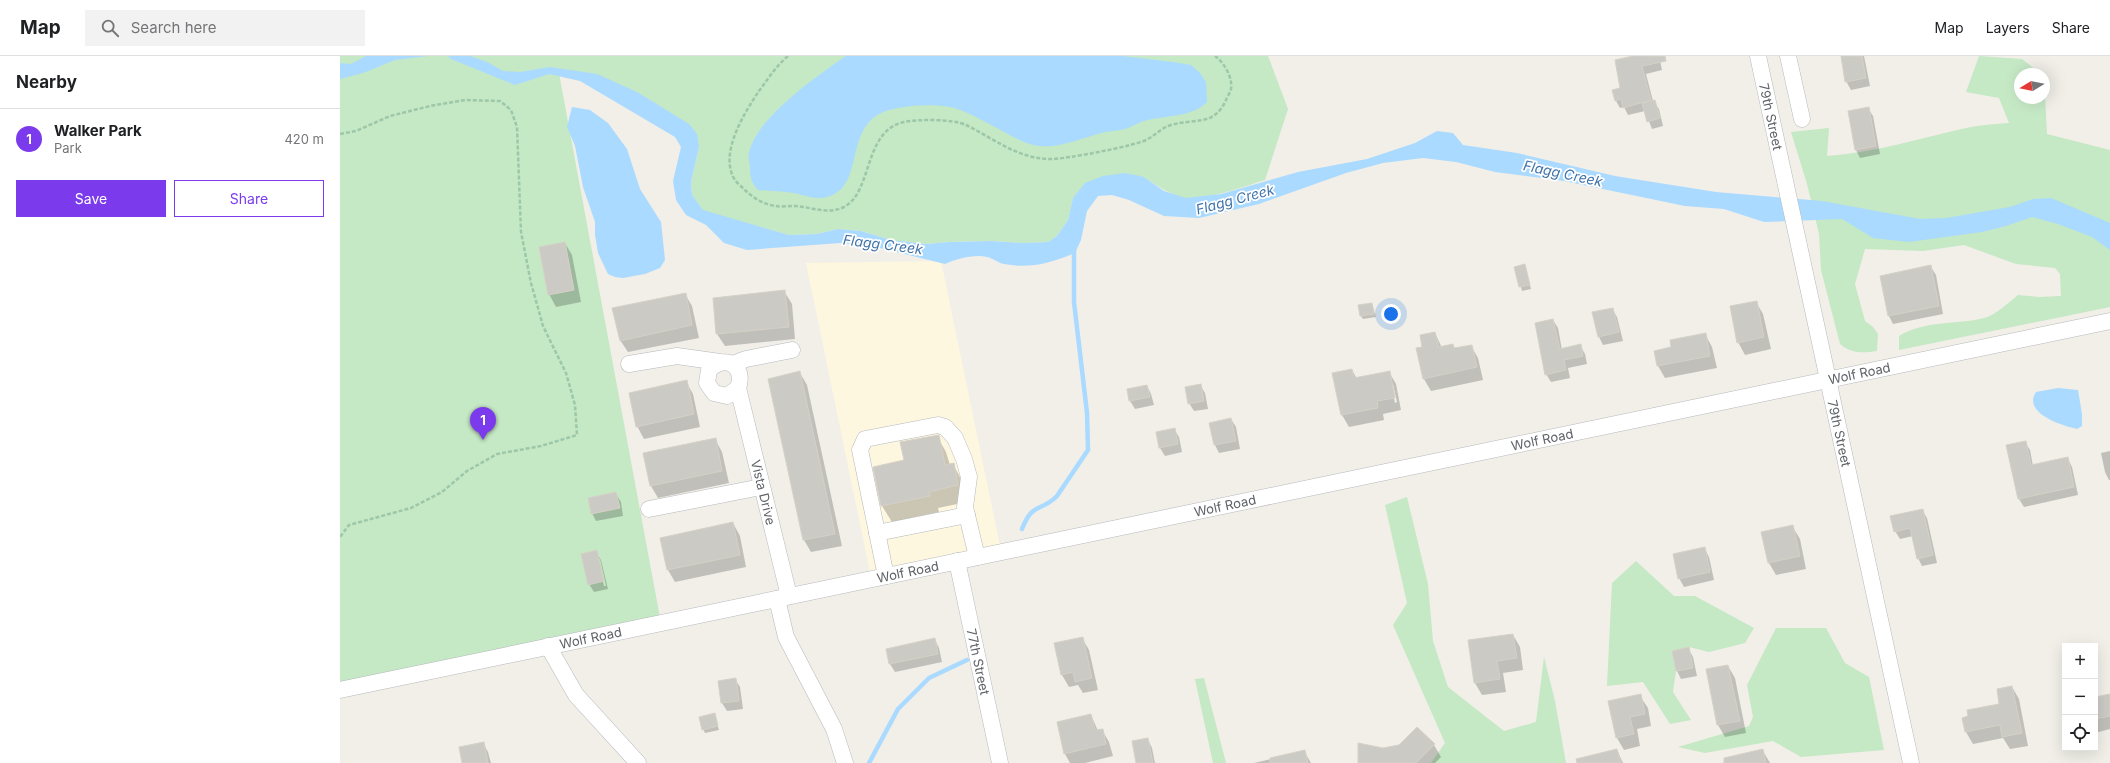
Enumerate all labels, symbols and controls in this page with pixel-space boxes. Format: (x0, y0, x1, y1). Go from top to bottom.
search box (85, 10, 365, 46)
text: Map (20, 16, 61, 39)
icon: search (99, 17, 121, 39)
text: Search here (131, 18, 216, 37)
text: Map (1935, 19, 1964, 36)
text: Layers (1986, 19, 2030, 36)
text: Share (2052, 19, 2090, 36)
north arrow (2014, 68, 2050, 104)
text: Nearby (16, 72, 77, 92)
street label: 79th Street (1756, 82, 1786, 151)
text: Walker Park (54, 121, 142, 140)
text: 1 (26, 131, 32, 147)
text: 420 m (284, 131, 324, 147)
text: Park (54, 140, 82, 156)
water label: Flagg Creek (1522, 156, 1604, 190)
button: Save (16, 180, 166, 217)
button: Share (174, 180, 324, 217)
water label: Flagg Creek (1194, 180, 1276, 218)
water label: Flagg Creek (842, 231, 924, 257)
your location (1381, 304, 1401, 324)
street label: Wolf Road (1827, 359, 1892, 388)
street label: 79th Street (1825, 398, 1855, 468)
pin: 1 (470, 407, 496, 440)
street label: Wolf Road (1510, 425, 1575, 454)
street label: Vista Drive (748, 458, 779, 527)
street label: Wolf Road (1193, 491, 1257, 520)
street label: Wolf Road (875, 557, 940, 586)
street label: Wolf Road (558, 623, 623, 652)
street label: 77th Street (964, 627, 993, 696)
map controls (2062, 643, 2098, 751)
button: + (2062, 643, 2098, 679)
button: − (2062, 679, 2098, 715)
button: locate (2062, 715, 2098, 751)

